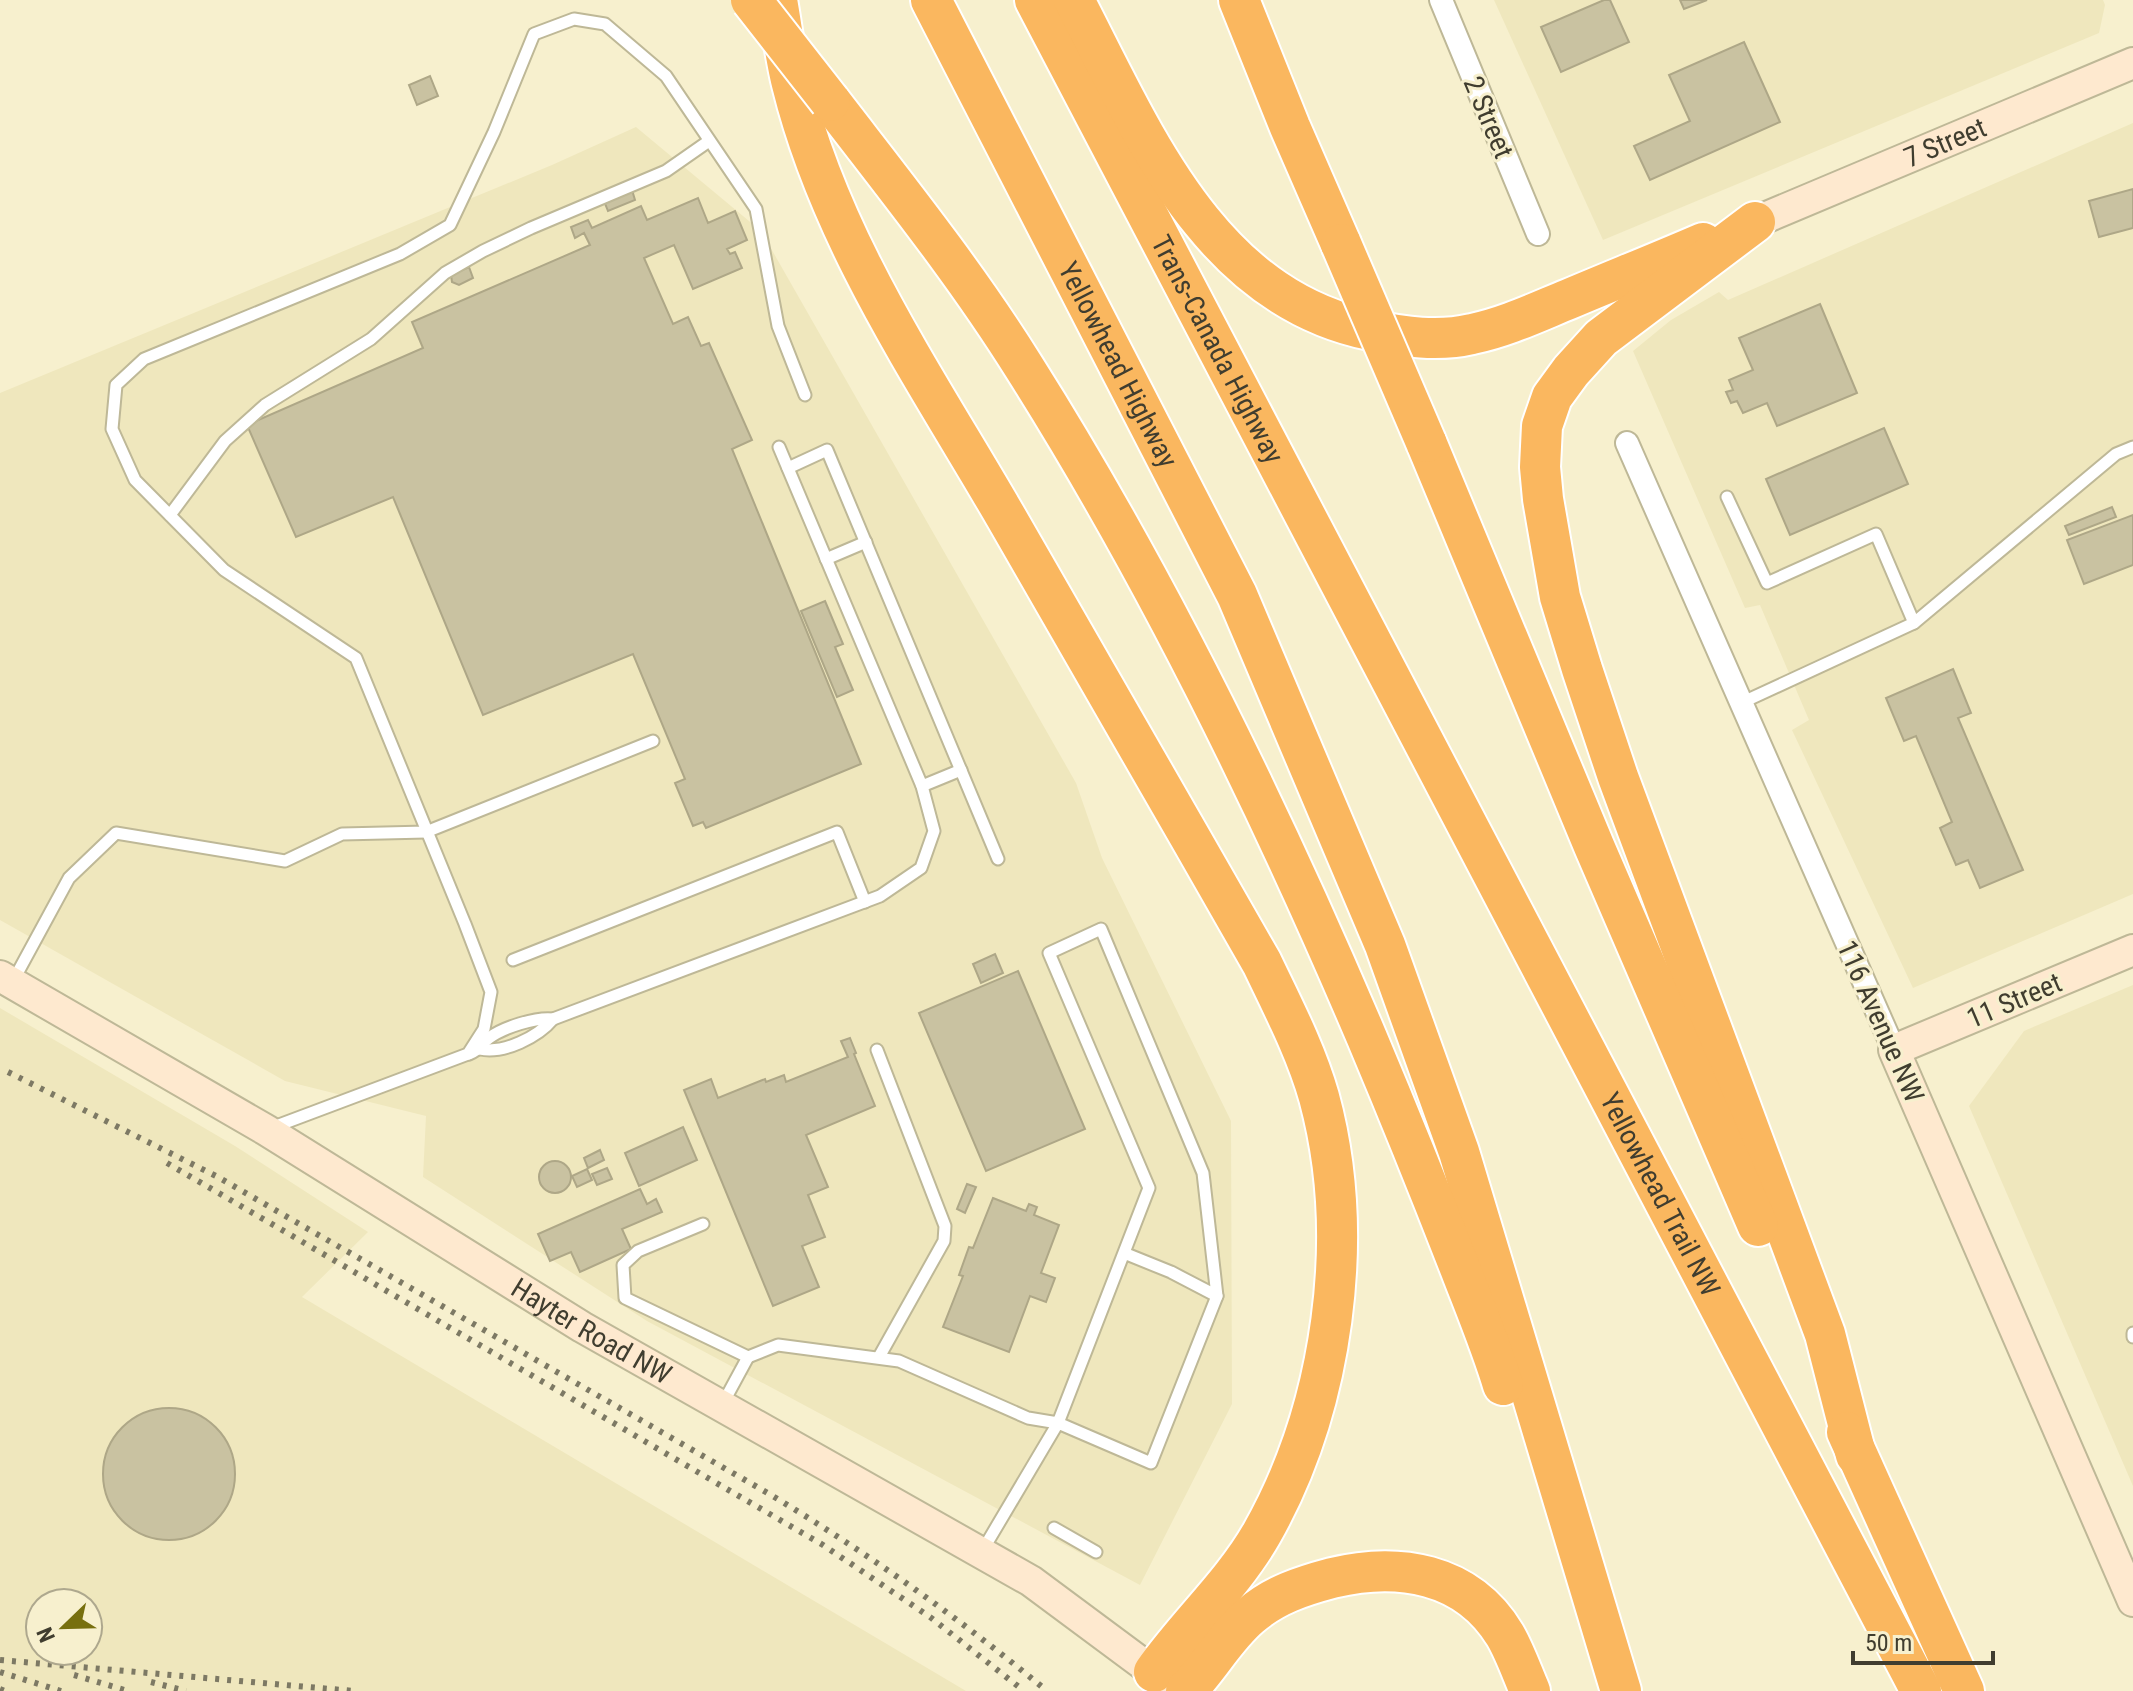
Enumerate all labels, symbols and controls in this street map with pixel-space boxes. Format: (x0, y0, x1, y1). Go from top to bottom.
street label: 2 Street (1457, 71, 1521, 163)
street label: 7 Street (1899, 111, 1991, 174)
street label: Trans-Canada Highway (1144, 230, 1291, 469)
street label: Yellowhead Highway (1052, 256, 1185, 473)
street label: 116 Avenue NW (1830, 935, 1931, 1107)
street label: 11 Street (1962, 966, 2067, 1035)
street label: Yellowhead Trail NW (1593, 1087, 1727, 1302)
street label: Hayter Road NW (505, 1271, 677, 1391)
north arrow (24, 1587, 104, 1667)
scale bar (1853, 1615, 1993, 1665)
text: N (32, 1624, 60, 1646)
text: 50 m (1865, 1629, 1912, 1657)

